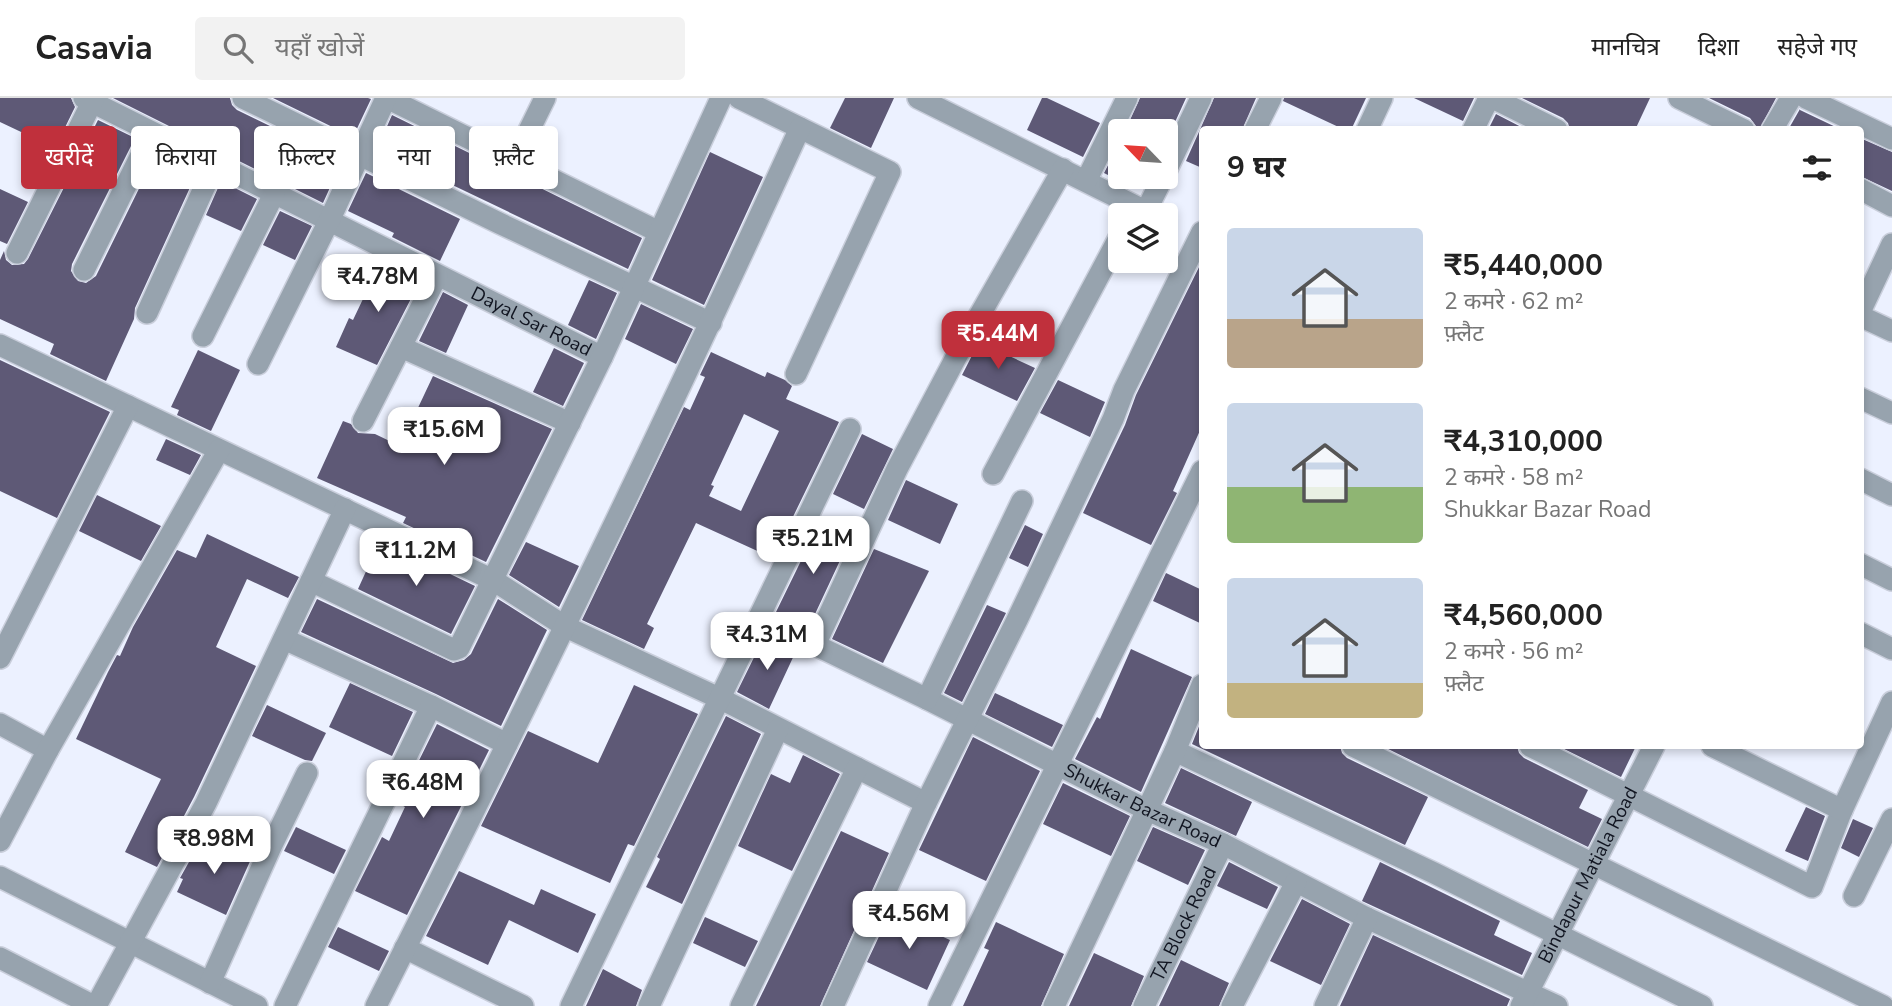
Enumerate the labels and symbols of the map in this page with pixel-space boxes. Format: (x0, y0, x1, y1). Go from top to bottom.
north arrow (1108, 119, 1178, 189)
pin: ₹4.78M (321, 254, 435, 314)
street label: Dayal Sar Road (466, 280, 596, 363)
pin: ₹5.44M (941, 312, 1055, 371)
pin: ₹15.6M (387, 408, 501, 467)
pin: ₹5.21M (756, 517, 870, 576)
pin: ₹11.2M (359, 528, 473, 588)
pin: ₹4.31M (710, 612, 824, 672)
street label: Shukkar Bazar Road (1059, 757, 1225, 854)
pin: ₹6.48M (366, 760, 480, 820)
street label: Bindapur Matiala Road (1532, 782, 1644, 968)
pin: ₹8.98M (157, 816, 271, 876)
street label: TA Block Road (1145, 862, 1223, 986)
pin: ₹4.56M (852, 892, 966, 951)

